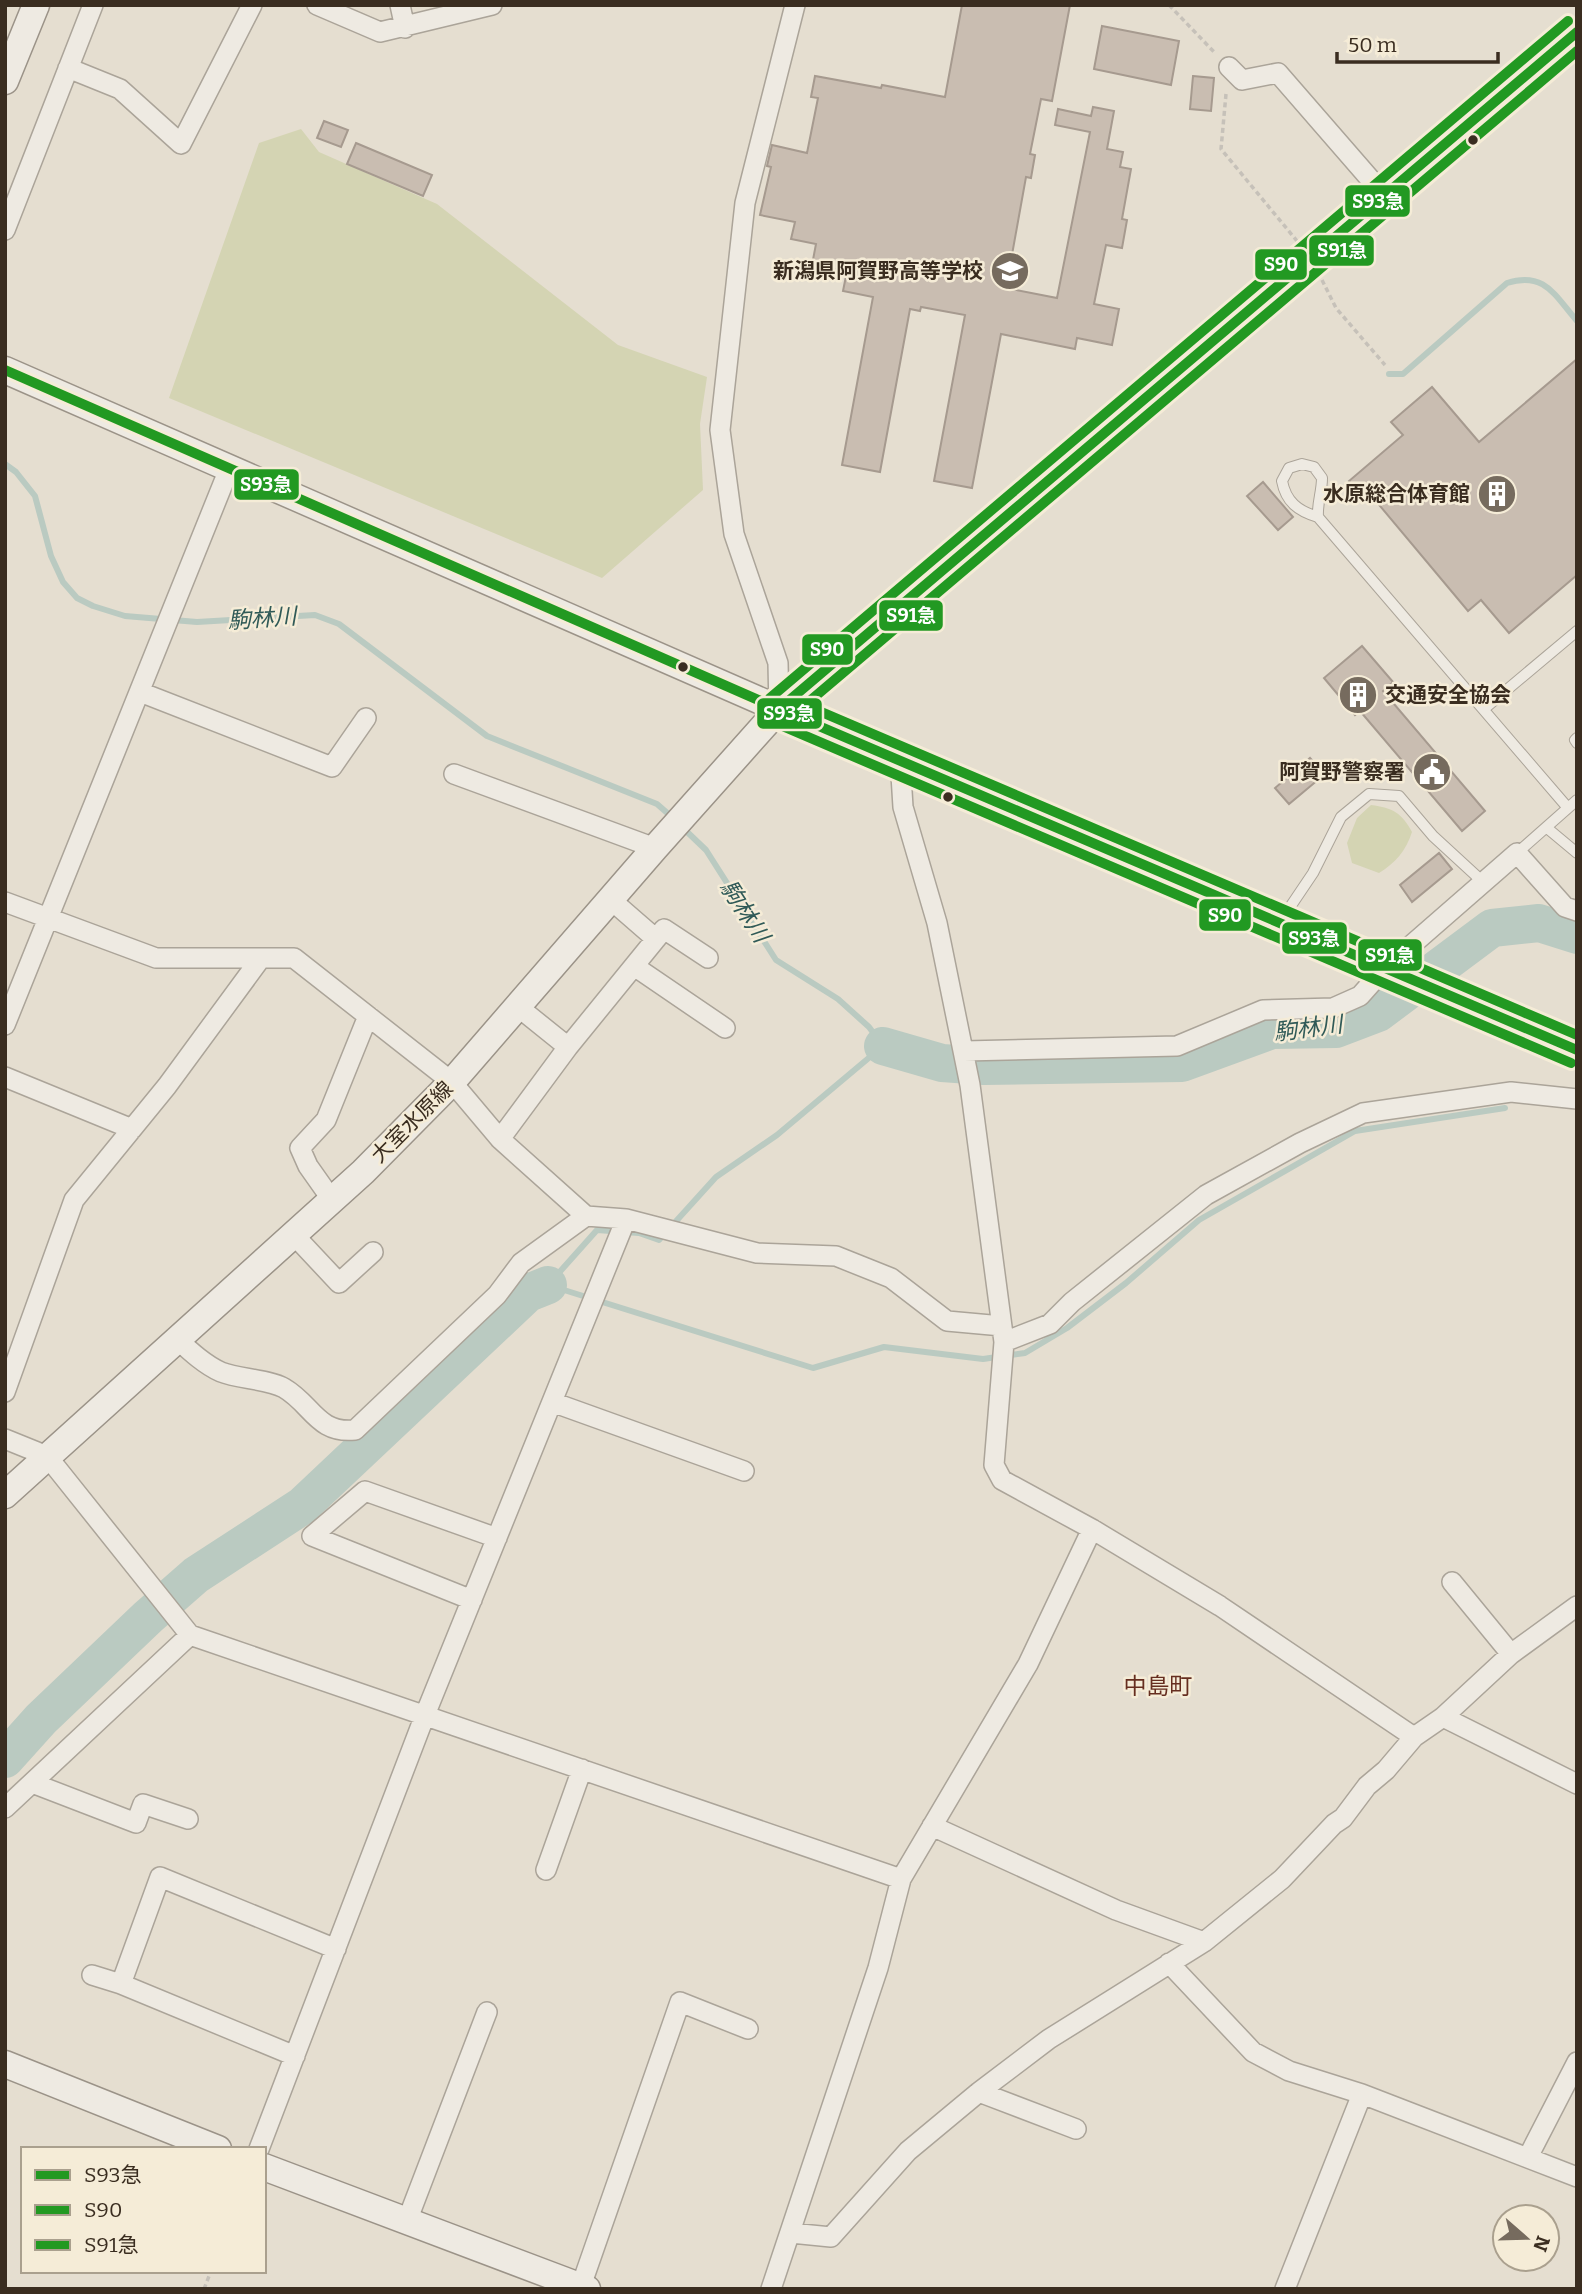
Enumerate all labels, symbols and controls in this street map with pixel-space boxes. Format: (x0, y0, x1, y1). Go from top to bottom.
scale bar (1337, 21, 1498, 65)
text: 50 m (1348, 32, 1397, 58)
unlabelled marker (1466, 133, 1480, 147)
line badge: S93急 (1344, 184, 1411, 218)
text: S93急 (1352, 190, 1404, 213)
line badge: S91急 (1308, 234, 1375, 267)
text: S91急 (1317, 239, 1367, 262)
line badge: S90 (1254, 248, 1308, 281)
school or university icon: 新潟県阿賀野高等学校 (989, 250, 1031, 292)
text: S90 (1264, 253, 1298, 276)
place label: 新潟県阿賀野高等学校 (773, 258, 983, 284)
line badge: S93急 (233, 468, 300, 501)
text: S93急 (240, 473, 292, 496)
building icon: 水原総合体育館 (1476, 473, 1518, 515)
place label: 水原総合体育館 (1323, 481, 1470, 507)
line badge: S91急 (878, 599, 944, 632)
water label: 駒林川 (227, 601, 300, 634)
text: S91急 (886, 604, 936, 627)
line badge: S90 (801, 633, 854, 666)
text: S90 (810, 638, 844, 661)
unlabelled marker (676, 660, 690, 674)
building icon: 交通安全協会 (1337, 674, 1379, 716)
place label: 交通安全協会 (1385, 682, 1511, 708)
line badge: S93急 (756, 697, 823, 730)
text: S93急 (763, 702, 815, 725)
public building icon: 阿賀野警察署 (1411, 751, 1453, 793)
place label: 阿賀野警察署 (1279, 759, 1405, 785)
unlabelled marker (941, 790, 955, 804)
water label: 駒林川 (714, 874, 777, 950)
line badge: S90 (1198, 898, 1252, 932)
text: S90 (1208, 904, 1242, 927)
line badge: S93急 (1281, 921, 1348, 955)
text: S93急 (1288, 927, 1340, 950)
line badge: S91急 (1357, 938, 1423, 972)
text: S91急 (1365, 944, 1415, 967)
water label: 駒林川 (1272, 1010, 1347, 1046)
street label: 大室水原線 (366, 1076, 458, 1168)
district label: 中島町 (1124, 1672, 1193, 1700)
legend (21, 2147, 266, 2273)
text: S93急 (84, 2162, 141, 2188)
text: S90 (84, 2197, 122, 2223)
north arrow (1491, 2203, 1561, 2273)
text: S91急 (84, 2232, 138, 2258)
text: N (1528, 2233, 1555, 2255)

